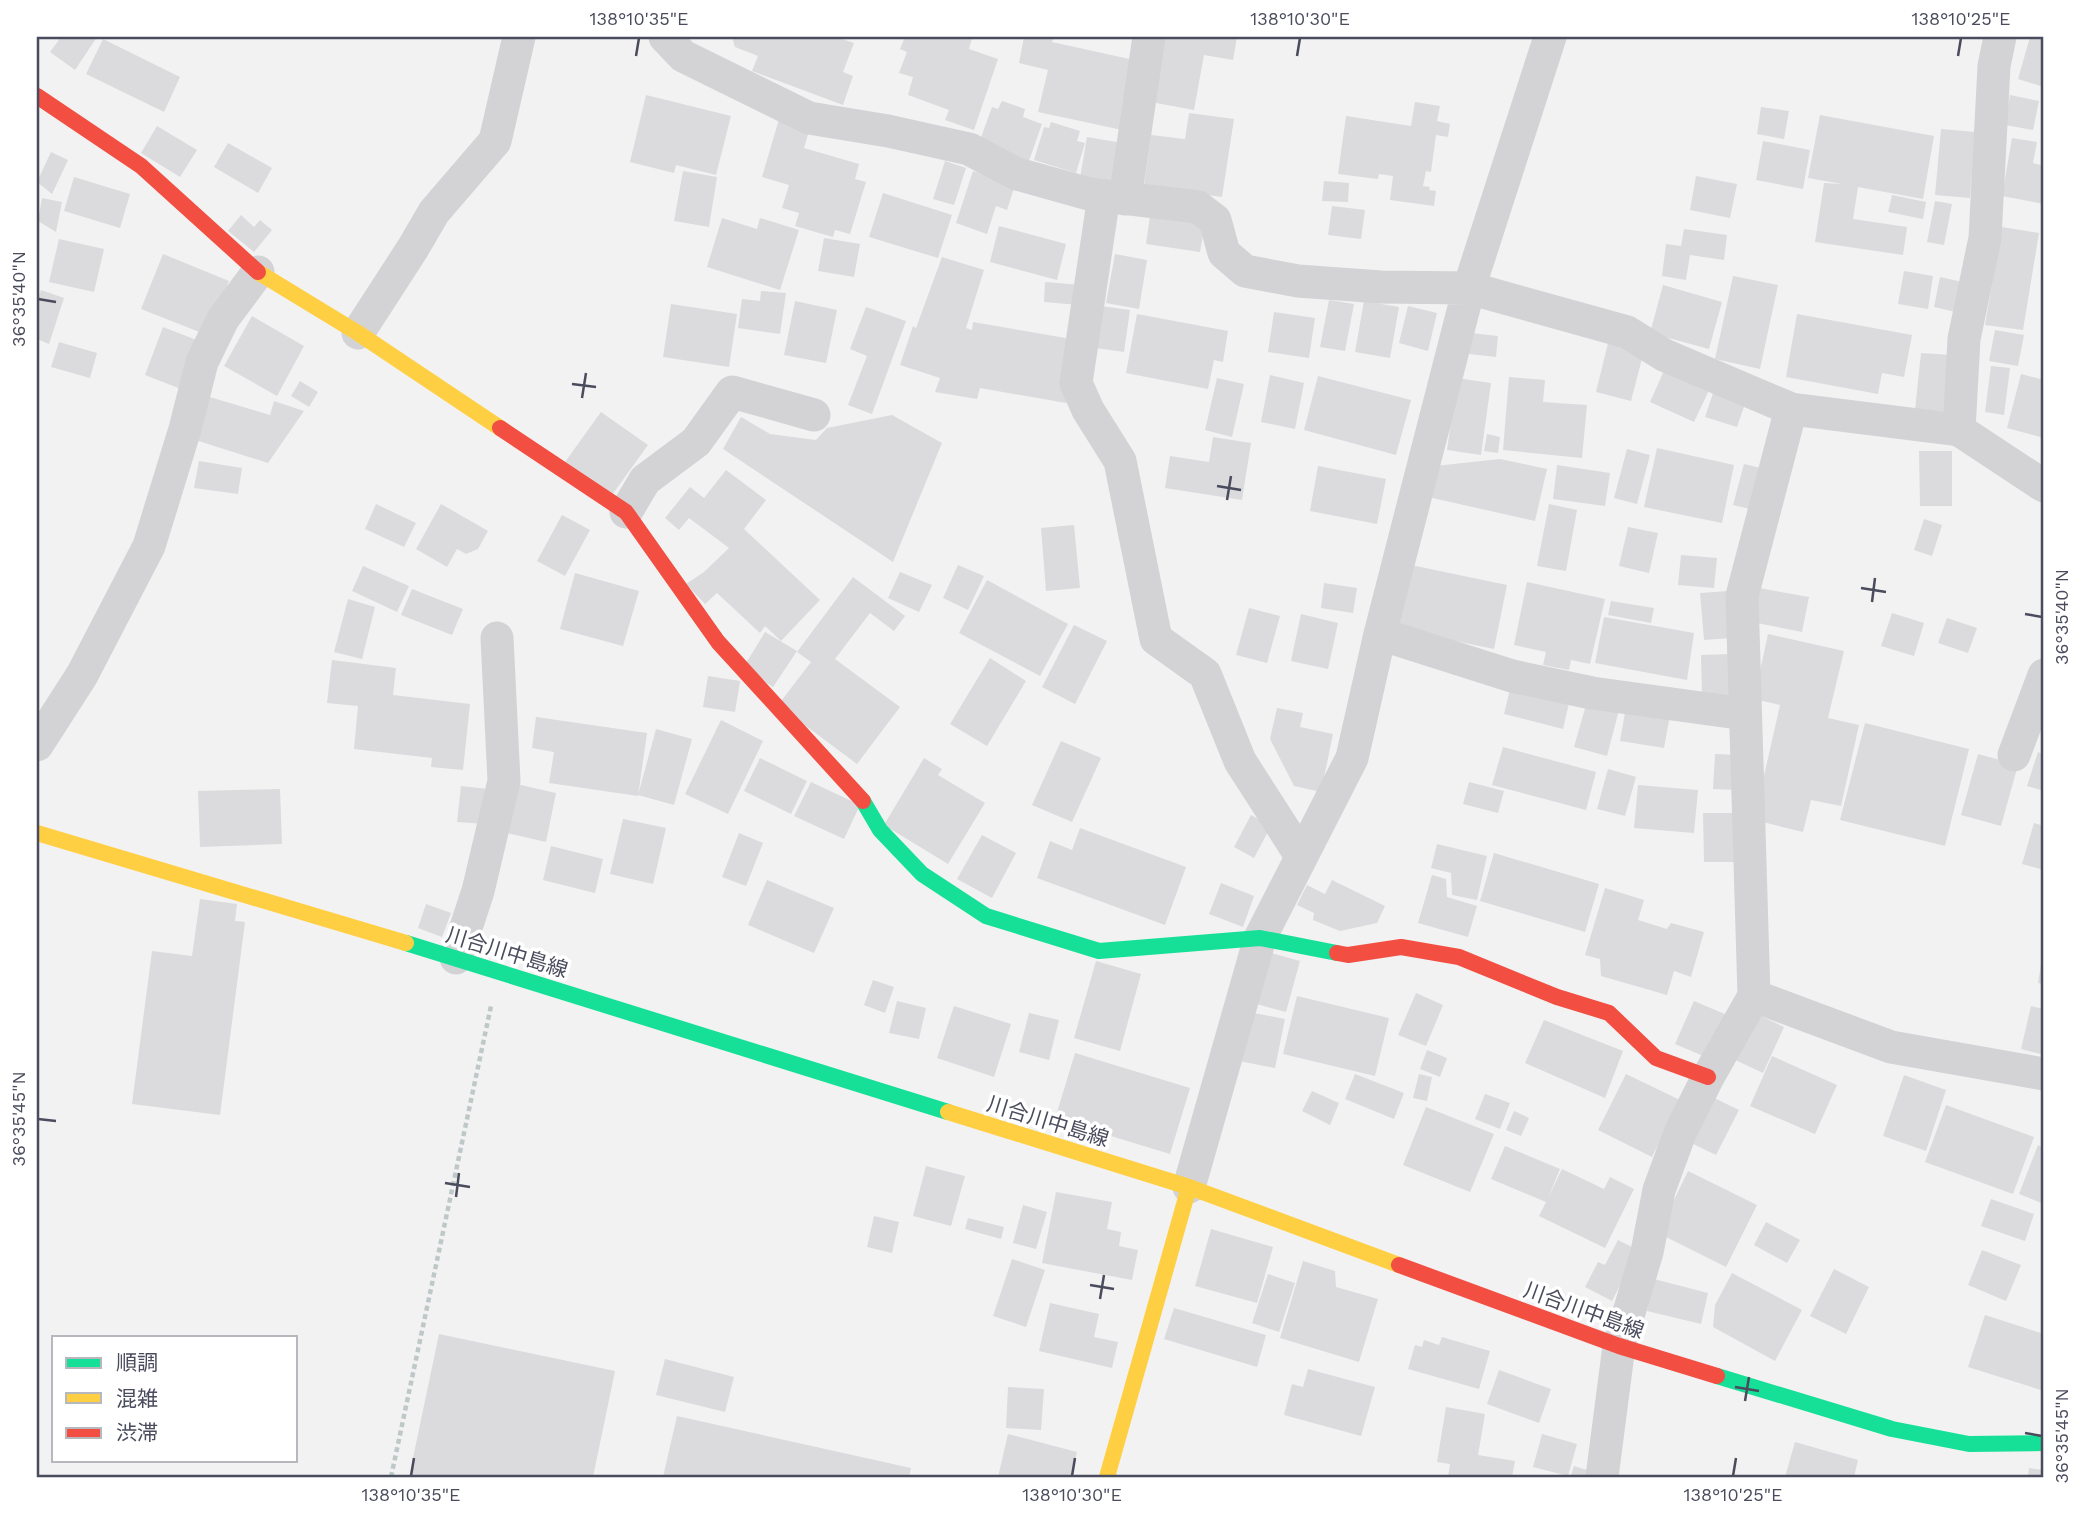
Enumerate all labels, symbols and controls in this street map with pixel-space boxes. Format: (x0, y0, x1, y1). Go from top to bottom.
text: 138°10'35"E (589, 8, 689, 29)
text: 138°10'30"E (1250, 8, 1350, 29)
text: 138°10'25"E (1911, 8, 2011, 29)
text: 36°35'40"N (8, 251, 29, 347)
text: 36°35'40"N (2051, 569, 2072, 665)
street label: 川合川中島線 (443, 922, 571, 982)
text: 36°35'45"N (8, 1071, 29, 1167)
street label: 川合川中島線 (984, 1091, 1112, 1151)
street label: 川合川中島線 (1521, 1277, 1647, 1343)
legend (52, 1336, 298, 1462)
text: 順調 (116, 1350, 158, 1375)
text: 混雑 (116, 1386, 158, 1411)
text: 36°35'45"N (2051, 1388, 2072, 1484)
text: 渋滞 (116, 1420, 158, 1445)
text: 138°10'35"E (361, 1484, 461, 1505)
text: 138°10'30"E (1022, 1484, 1122, 1505)
text: 138°10'25"E (1683, 1484, 1783, 1505)

